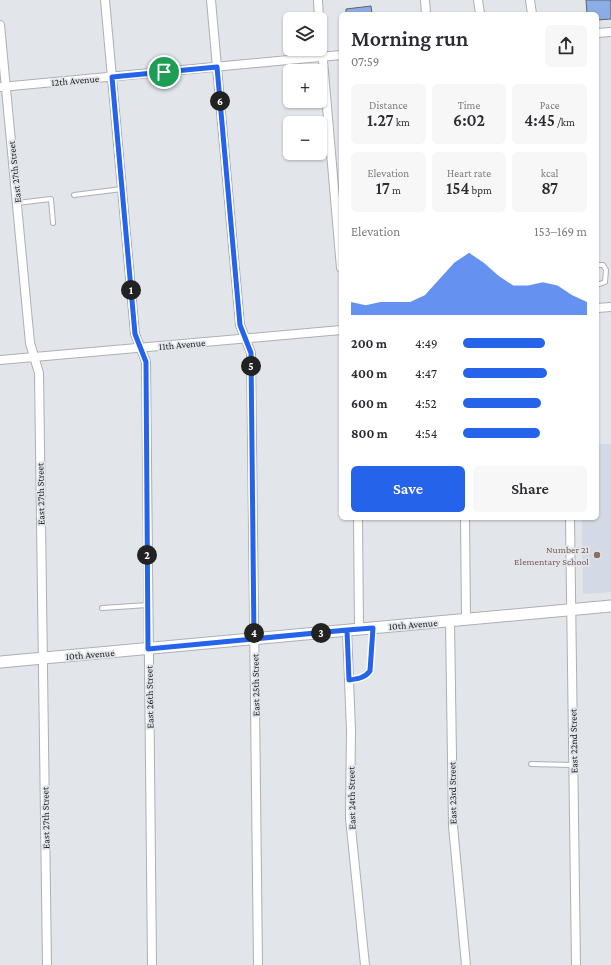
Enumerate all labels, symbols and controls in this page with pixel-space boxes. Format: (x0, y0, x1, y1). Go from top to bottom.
map controls (283, 12, 327, 160)
button: layers (283, 12, 327, 56)
button: share (545, 25, 587, 67)
text: Morning run (351, 26, 468, 51)
text: 07:59 (351, 54, 379, 69)
pin (147, 55, 181, 89)
icon: arrive (153, 61, 175, 83)
button: + (283, 64, 327, 108)
street label: 12th Avenue (51, 73, 100, 88)
pin: 6 (210, 91, 230, 111)
text: 6 (217, 95, 223, 107)
text: Distance (369, 99, 408, 111)
text: Time (458, 99, 480, 111)
text: Pace (540, 99, 560, 111)
text: 1.27 (367, 111, 394, 130)
text: 6:02 (453, 111, 485, 130)
text: 4:45 (524, 111, 555, 130)
button: − (283, 116, 327, 160)
text: km (394, 116, 410, 128)
text: /km (555, 116, 575, 128)
street label: East 27th Street (6, 140, 23, 204)
text: Elevation (368, 167, 409, 179)
text: Heart rate (447, 167, 491, 179)
text: kcal (541, 167, 559, 179)
text: 17 (376, 179, 390, 198)
text: 154 (446, 179, 469, 198)
text: 87 (541, 179, 558, 198)
text: m (390, 184, 401, 196)
text: bpm (469, 184, 492, 196)
text: Elevation (351, 224, 400, 239)
text: 153–169 m (534, 224, 587, 239)
pin: 1 (121, 280, 141, 300)
text: 1 (129, 284, 133, 296)
text: 200 m (351, 336, 387, 351)
text: 4:49 (415, 336, 438, 351)
street label: 11th Avenue (158, 337, 206, 352)
pin: 5 (241, 356, 261, 376)
text: 5 (248, 360, 254, 372)
text: 400 m (351, 366, 387, 381)
text: 4:47 (415, 366, 437, 381)
text: 600 m (351, 396, 387, 411)
text: 4:52 (415, 396, 437, 411)
text: 800 m (351, 426, 388, 441)
text: 4:54 (415, 426, 437, 441)
street label: East 27th Street (34, 462, 47, 525)
button: Save (351, 466, 465, 512)
button: Share (473, 466, 587, 512)
place label: Number 21 Elementary School (514, 544, 589, 567)
pin: 2 (137, 545, 157, 565)
text: 2 (144, 549, 150, 561)
marker: Number 21 Elementary School (592, 550, 602, 560)
street label: 10th Avenue (388, 617, 439, 632)
pin: 4 (244, 623, 264, 643)
pin: 3 (311, 623, 331, 643)
text: 4 (251, 627, 257, 639)
text: 3 (318, 627, 324, 639)
street label: 10th Avenue (65, 647, 116, 662)
street label: East 25th Street (249, 653, 262, 716)
street label: East 26th Street (143, 665, 156, 729)
street label: East 22nd Street (567, 708, 580, 773)
street label: East 23rd Street (446, 761, 459, 824)
street label: East 24th Street (345, 766, 358, 830)
street label: East 27th Street (39, 786, 52, 849)

